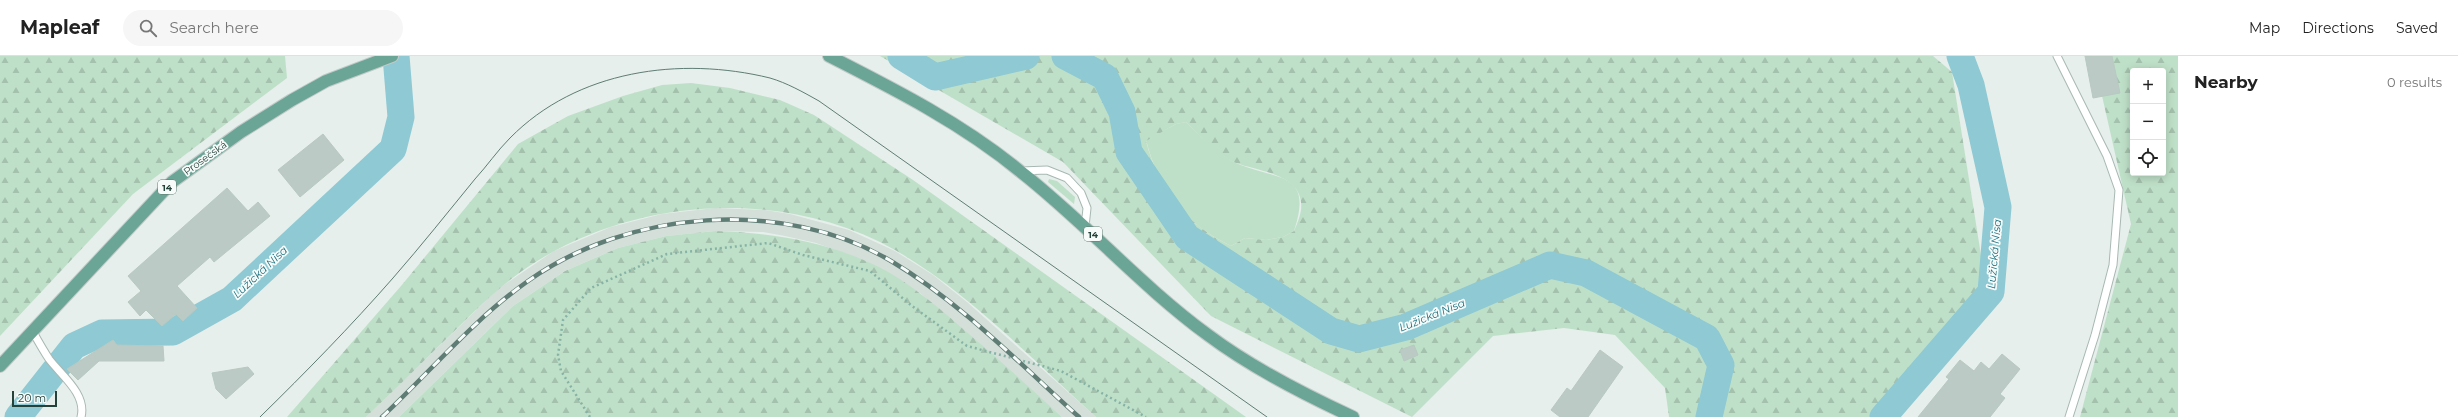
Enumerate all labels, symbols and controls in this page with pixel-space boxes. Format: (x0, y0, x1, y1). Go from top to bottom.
search box (123, 10, 403, 46)
text: Mapleaf (20, 16, 99, 39)
icon: search (137, 17, 159, 39)
text: Search here (169, 18, 259, 37)
text: Map (2249, 19, 2280, 37)
text: Directions (2302, 19, 2374, 37)
text: Saved (2396, 19, 2438, 37)
map controls (2130, 68, 2166, 176)
button: + (2130, 68, 2166, 104)
text: Nearby (2194, 72, 2258, 92)
text: 0 results (2387, 74, 2442, 90)
button: − (2130, 104, 2166, 140)
street label: Prosečská (181, 138, 229, 178)
button: locate (2130, 140, 2166, 176)
road number: 14 (158, 180, 176, 194)
water label: Lužická Nisa (1984, 219, 2004, 289)
road number: 14 (1084, 227, 1102, 241)
water label: Lužická Nisa (230, 243, 290, 301)
water label: Lužická Nisa (1397, 295, 1467, 335)
scale bar (12, 389, 57, 408)
text: 20 m (18, 391, 46, 405)

